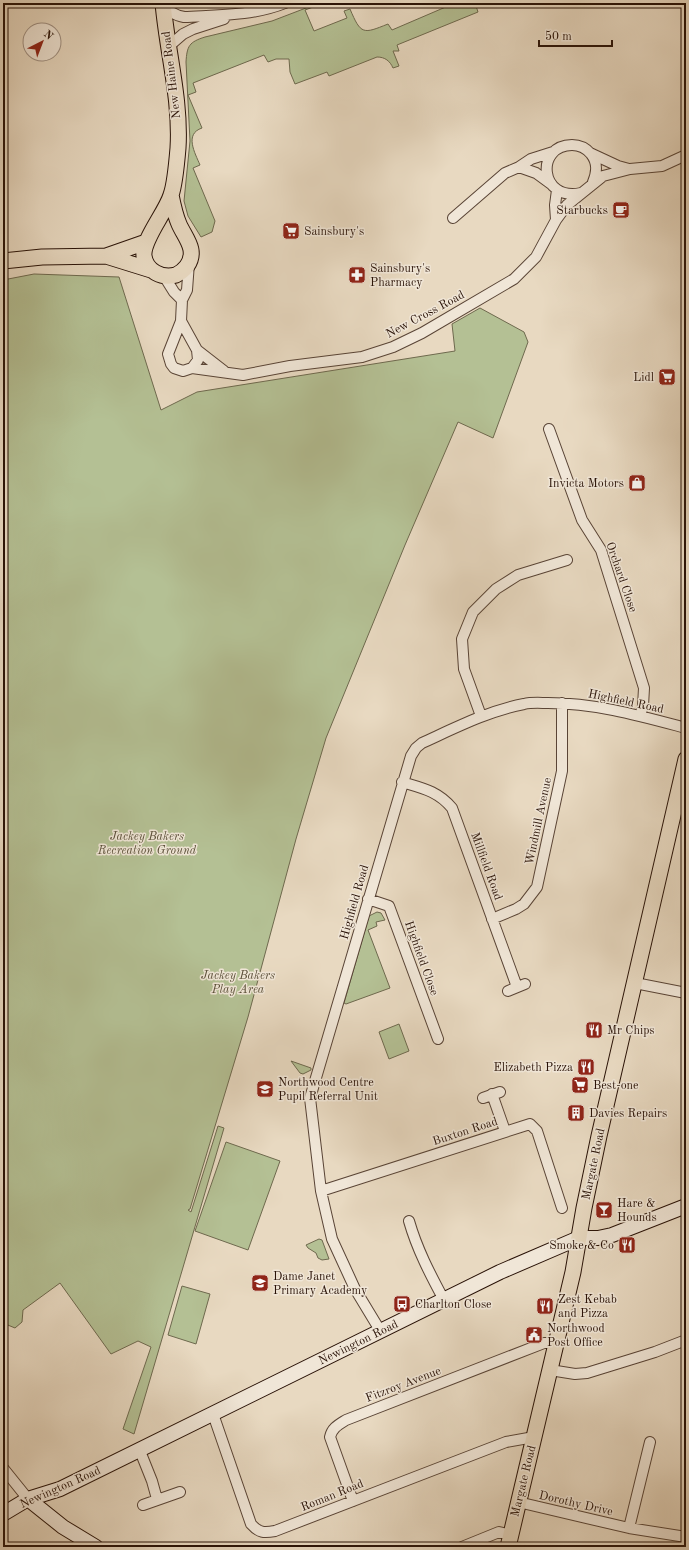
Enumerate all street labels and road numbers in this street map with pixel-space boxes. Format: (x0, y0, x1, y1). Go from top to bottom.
street label: New Haine Road (161, 30, 183, 119)
street label: New Cross Road (384, 289, 467, 341)
street label: Orchard Close (603, 541, 639, 614)
street label: Highfield Road (587, 688, 665, 716)
street label: Windmill Avenue (524, 776, 554, 866)
street label: Millfield Road (468, 831, 504, 902)
street label: Highfield Road (339, 864, 371, 941)
street label: Highfield Close (402, 919, 440, 998)
street label: Buxton Road (431, 1116, 499, 1148)
street label: Margate Road (581, 1127, 607, 1201)
street label: Newington Road (317, 1318, 400, 1367)
street label: Fitzroy Avenue (364, 1365, 443, 1405)
street label: Margate Road (509, 1444, 539, 1518)
street label: Newington Road (18, 1465, 103, 1511)
street label: Roman Road (299, 1478, 365, 1514)
street label: Dorothy Drive (538, 1490, 614, 1518)

